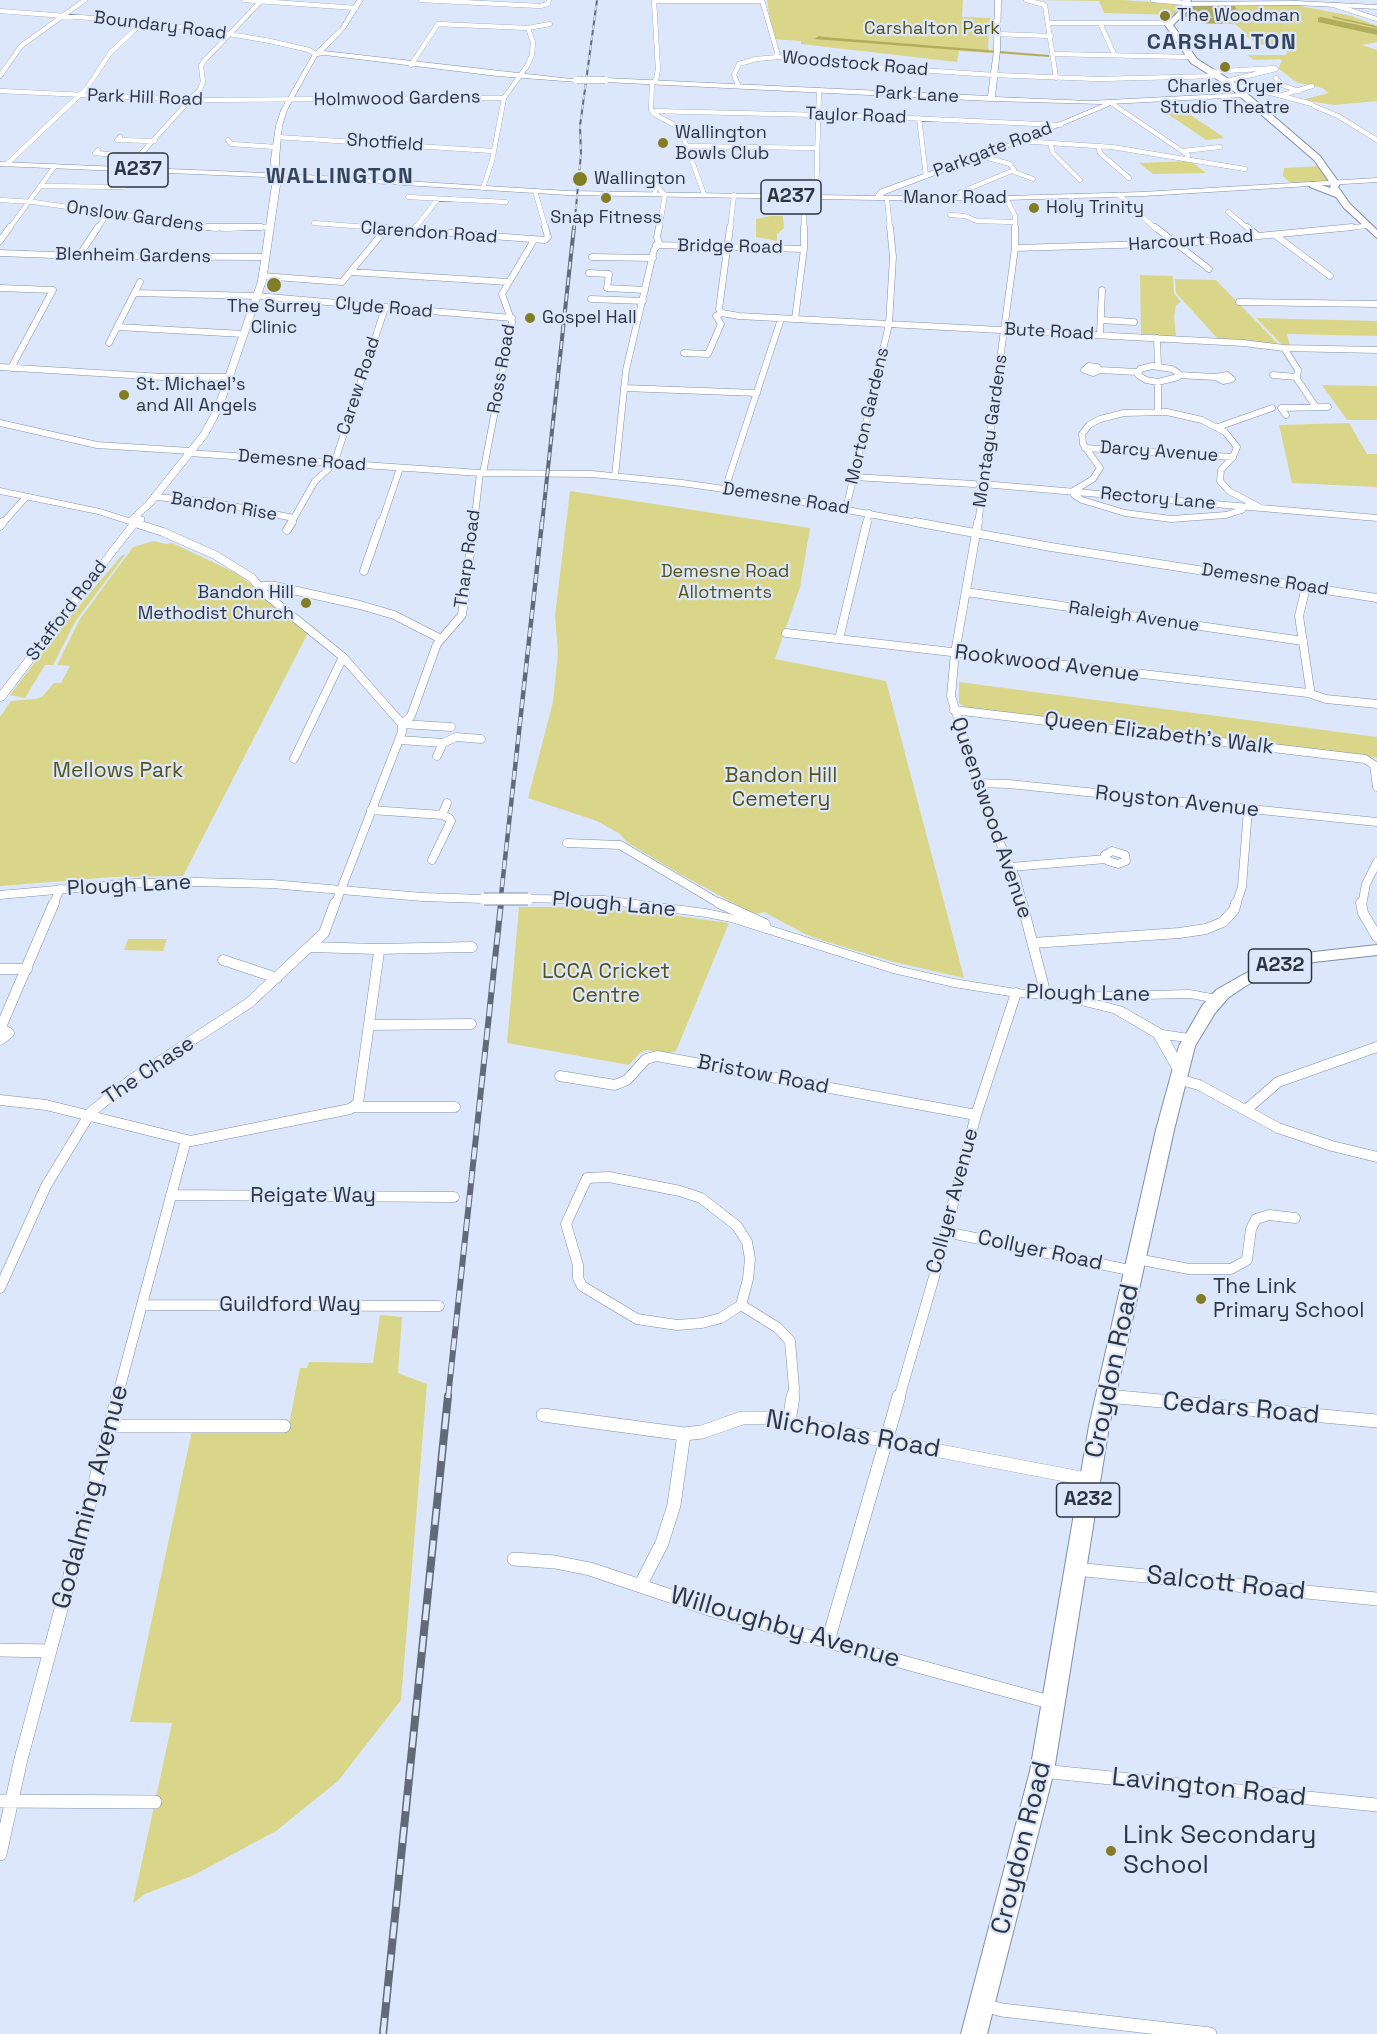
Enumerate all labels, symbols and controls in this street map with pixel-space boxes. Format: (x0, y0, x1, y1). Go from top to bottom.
place label: The Woodman (1177, 5, 1300, 27)
street label: Boundary Road (92, 7, 228, 45)
marker: The Woodman (1158, 9, 1172, 23)
park label: Carshalton Park (864, 18, 1000, 40)
district label: CARSHALTON (1147, 30, 1297, 56)
street label: Woodstock Road (781, 47, 929, 81)
marker: Charles Cryer Studio Theatre (1218, 60, 1232, 74)
place label: Charles Cryer Studio Theatre (1160, 76, 1290, 118)
street label: Park Lane (875, 82, 959, 108)
street label: Park Hill Road (87, 85, 203, 111)
street label: Holmwood Gardens (313, 87, 481, 111)
street label: Taylor Road (805, 103, 907, 129)
street label: Parkgate Road (930, 117, 1056, 183)
place label: Wallington Bowls Club (675, 122, 769, 164)
street label: Shotfield (346, 130, 424, 156)
marker: Wallington Bowls Club (656, 136, 670, 150)
road number: A237 (108, 153, 168, 187)
district label: WALLINGTON (266, 164, 414, 190)
place label: Wallington (594, 168, 686, 190)
marker: Wallington (571, 170, 589, 188)
road number: A237 (761, 180, 821, 214)
street label: Manor Road (903, 187, 1007, 209)
marker: Snap Fitness (599, 191, 613, 205)
street label: Onslow Gardens (65, 197, 205, 237)
place label: Holy Trinity (1046, 197, 1144, 219)
marker: Holy Trinity (1027, 201, 1041, 215)
place label: Snap Fitness (550, 207, 662, 229)
street label: Clarendon Road (360, 217, 498, 249)
street label: Harcourt Road (1128, 226, 1254, 256)
street label: Bridge Road (677, 235, 783, 259)
street label: Blenheim Gardens (55, 244, 211, 268)
marker: The Surrey Clinic (265, 276, 283, 294)
street label: Clyde Road (334, 293, 434, 323)
place label: The Surrey Clinic (227, 296, 321, 338)
place label: Gospel Hall (542, 307, 637, 329)
marker: Gospel Hall (523, 311, 537, 325)
street label: Bute Road (1003, 319, 1095, 345)
street label: Ross Road (484, 323, 520, 415)
street label: Carew Road (333, 334, 385, 438)
street label: Morton Gardens (842, 346, 894, 486)
street label: Montagu Gardens (970, 353, 1012, 509)
place label: St. Michael's and All Angels (136, 374, 257, 416)
marker: St. Michael's and All Angels (117, 388, 131, 402)
street label: Darcy Avenue (1099, 437, 1219, 467)
street label: Demesne Road (237, 446, 367, 476)
street label: Demesne Road (721, 478, 851, 520)
street label: Rectory Lane (1099, 483, 1217, 515)
street label: Bandon Rise (169, 488, 279, 526)
street label: Tharp Road (450, 508, 486, 610)
street label: Stafford Road (22, 556, 112, 666)
street label: Demesne Road (1200, 559, 1330, 601)
park label: Demesne Road Allotments (661, 561, 789, 604)
place label: Bandon Hill Methodist Church (138, 582, 294, 624)
marker: Bandon Hill Methodist Church (299, 596, 313, 610)
street label: Raleigh Avenue (1067, 597, 1201, 637)
street label: Rookwood Avenue (953, 640, 1141, 688)
street label: Queen Elizabeth's Walk (1043, 707, 1275, 761)
street label: Queenswood Avenue (945, 714, 1037, 922)
park label: Mellows Park (53, 758, 183, 784)
park label: Bandon Hill Cemetery (725, 763, 837, 813)
street label: Royston Avenue (1094, 781, 1260, 823)
street label: Plough Lane (66, 870, 192, 902)
street label: Plough Lane (551, 887, 677, 923)
road number: A232 (1248, 949, 1312, 983)
park label: LCCA Cricket Centre (542, 959, 670, 1009)
street label: Plough Lane (1026, 980, 1150, 1008)
street label: The Chase (98, 1031, 200, 1111)
street label: Bristow Road (695, 1050, 831, 1100)
street label: Collyer Avenue (921, 1126, 985, 1276)
street label: Reigate Way (250, 1183, 376, 1209)
street label: Collyer Road (975, 1225, 1105, 1277)
place label: The Link Primary School (1213, 1274, 1364, 1324)
street label: Croydon Road (1079, 1281, 1147, 1461)
street label: Guildford Way (219, 1292, 361, 1318)
marker: The Link Primary School (1194, 1292, 1208, 1306)
street label: Godalming Avenue (46, 1381, 136, 1613)
street label: Cedars Road (1161, 1387, 1321, 1431)
street label: Nicholas Road (763, 1404, 943, 1466)
road number: A232 (1056, 1483, 1120, 1517)
street label: Salcott Road (1145, 1560, 1307, 1608)
street label: Willoughby Avenue (666, 1580, 904, 1676)
street label: Croydon Road (985, 1758, 1059, 1938)
street label: Lavington Road (1110, 1762, 1308, 1814)
place label: Link Secondary School (1123, 1820, 1316, 1882)
marker: Link Secondary School (1104, 1844, 1118, 1858)

